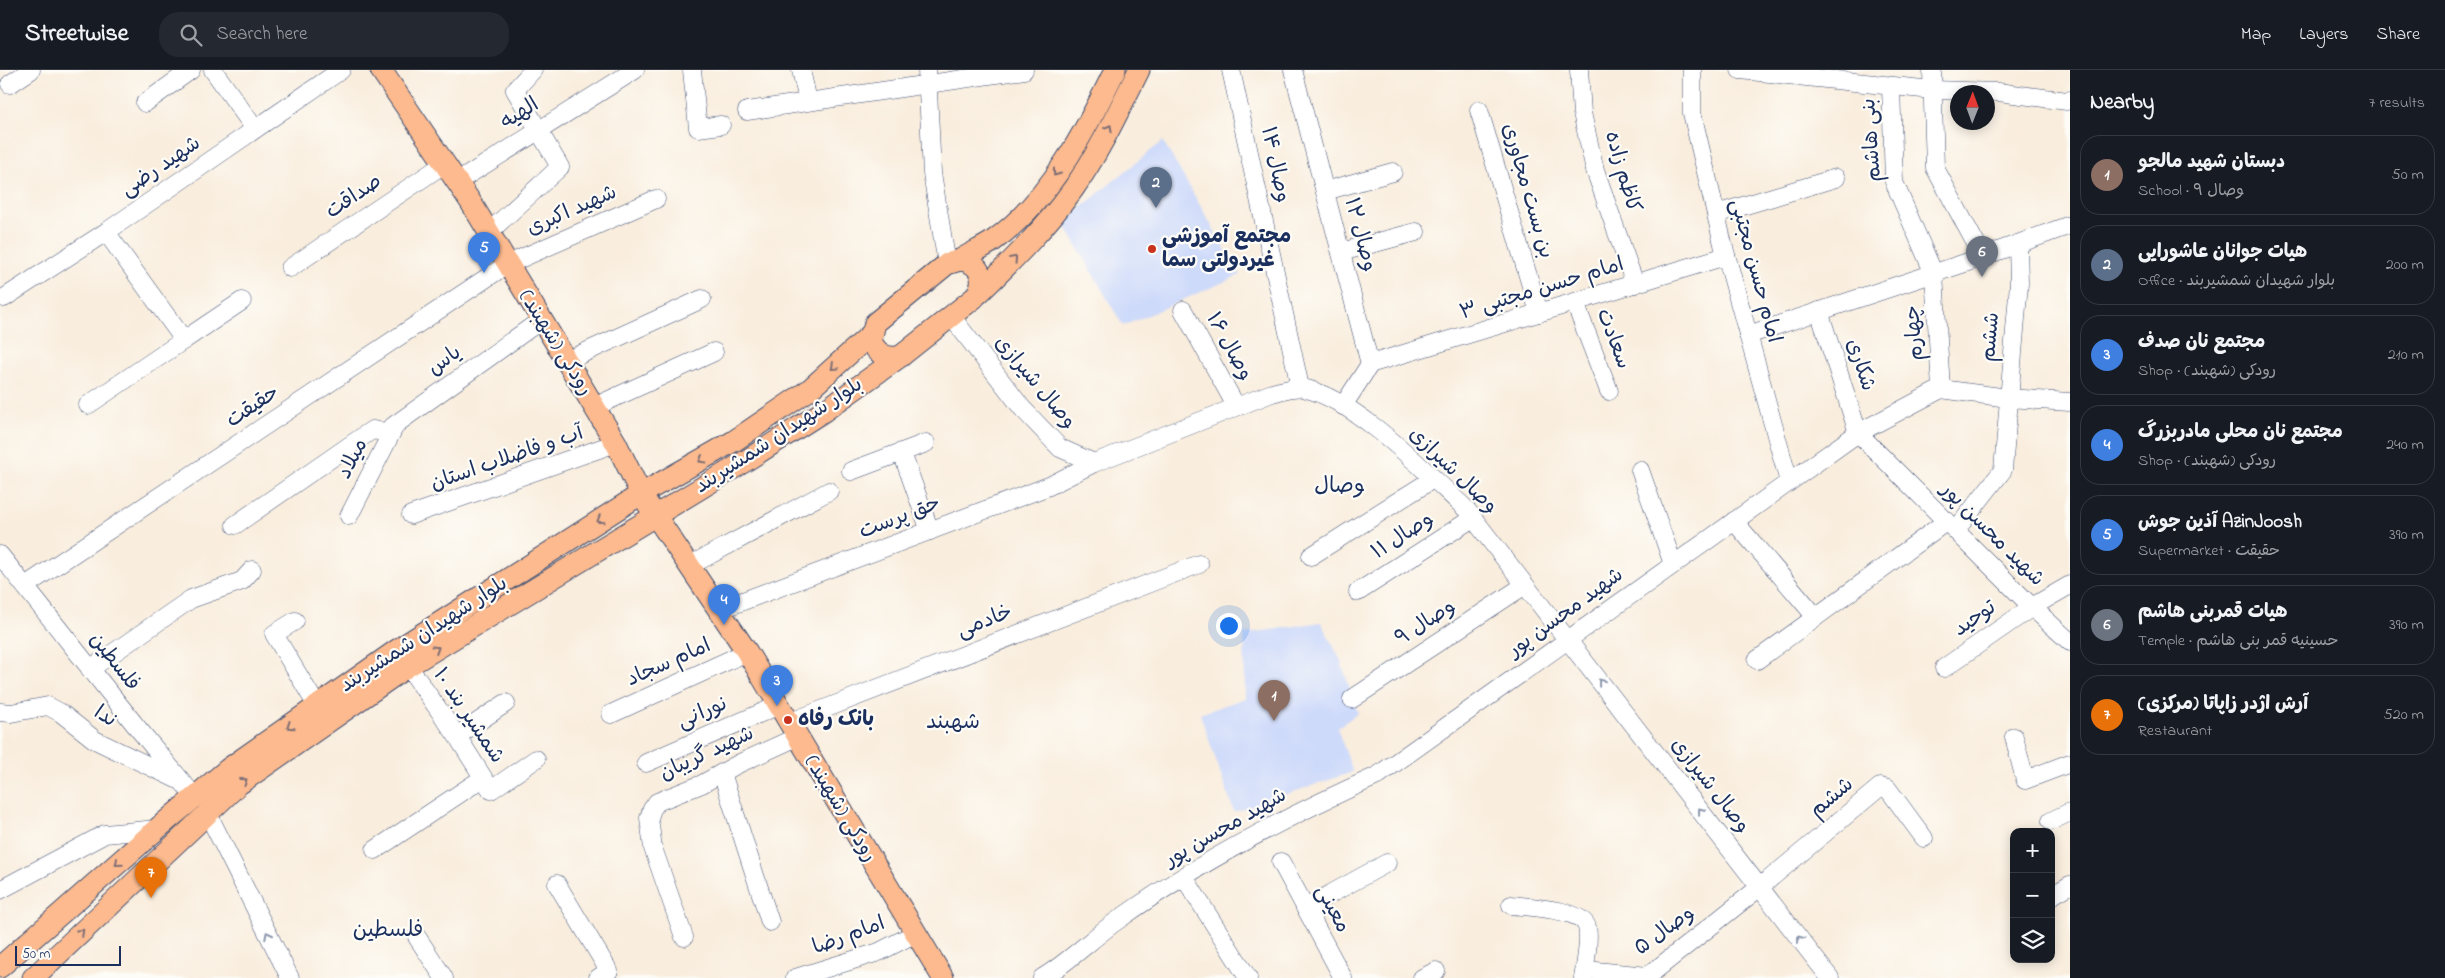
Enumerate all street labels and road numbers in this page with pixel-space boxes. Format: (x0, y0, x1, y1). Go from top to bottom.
street label: الهیه (495, 91, 545, 137)
street label: بنی هاشم (1854, 97, 1890, 183)
street label: بن بست مجاوری (1493, 120, 1561, 262)
street label: وصال ۱۴ (1252, 124, 1298, 206)
street label: کاظم زاده (1596, 128, 1648, 216)
street label: شهید رضی (115, 129, 207, 205)
street label: صداقت (320, 167, 388, 227)
street label: شهید اکبری (522, 178, 622, 244)
street label: وصال ۱۲ (1336, 194, 1384, 276)
street label: امام حسن مجتبی (1721, 196, 1789, 346)
street label: امام حسن مجتبی ۳ (1456, 250, 1628, 328)
street label: رودکی (شهبند) (510, 284, 600, 402)
street label: سعادت (1588, 304, 1638, 374)
street label: چهارم (1898, 304, 1932, 362)
street label: وصال ۱۶ (1198, 307, 1260, 387)
street label: ششم (1974, 311, 2008, 363)
street label: وصال شیرازی (987, 329, 1083, 437)
street label: شکاری (1837, 335, 1883, 395)
street label: یاس (422, 338, 468, 384)
street label: بلوار شهیدان شمشیربند (689, 370, 869, 502)
street label: حقیقت (220, 378, 286, 436)
street label: آب و فاضلاب استان (426, 418, 588, 499)
street label: وصال شیرازی (1401, 420, 1505, 522)
street label: میلاد (330, 434, 376, 484)
street label: شهید محسن پور (1932, 475, 2051, 594)
street label: حق پرست (855, 489, 945, 547)
street label: وصال ۱۱ (1366, 504, 1440, 568)
street label: شهید محسن پور (1500, 561, 1630, 666)
street label: بلوار شهیدان شمشیربند (334, 569, 514, 701)
street label: وصال ۹ (1390, 592, 1462, 654)
street label: توحید (1947, 593, 2003, 645)
street label: خادمی (953, 598, 1017, 646)
street label: فلسطین (81, 626, 147, 698)
street label: امام سجاد (622, 631, 716, 695)
street label: شمشیر بند ۱۰ (425, 662, 511, 770)
street label: نورانی (673, 689, 733, 737)
street label: ندا (88, 698, 122, 736)
street label: شهید گریبان (655, 719, 759, 789)
street label: وصال شیرازی (1663, 732, 1757, 840)
street label: رودکی (شهبند) (796, 750, 884, 868)
street label: ششم (1803, 771, 1861, 825)
street label: شهید محسن پور (1158, 781, 1293, 876)
street label: معینی (1307, 880, 1357, 938)
street label: وصال ۵ (1628, 899, 1702, 963)
street label: امام رضا (808, 909, 890, 963)

